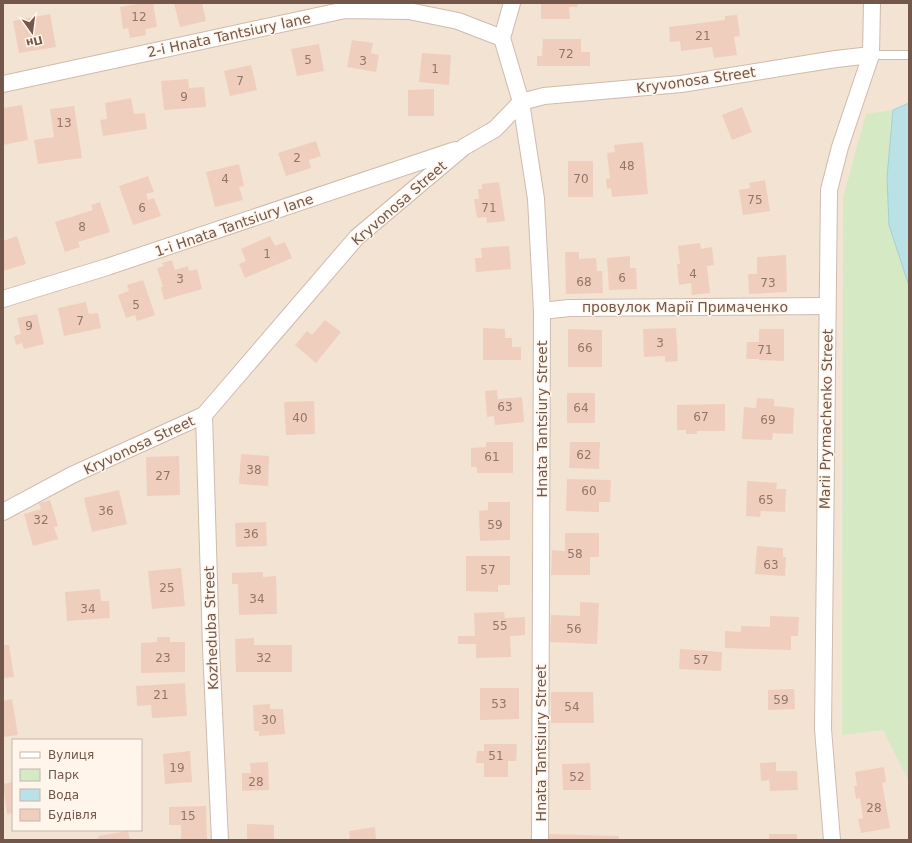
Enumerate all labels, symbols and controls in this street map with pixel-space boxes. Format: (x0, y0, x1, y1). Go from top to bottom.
house number: 12 (131, 10, 147, 24)
street label: 2-i Hnata Tantsiury lane (146, 10, 312, 60)
north arrow (12, 12, 52, 52)
house number: 21 (695, 29, 711, 43)
text: Пн (25, 33, 44, 50)
house number: 72 (558, 47, 574, 61)
house number: 5 (304, 53, 312, 67)
house number: 3 (359, 54, 367, 68)
house number: 1 (431, 62, 439, 76)
street label: Kryvonosa Street (635, 64, 757, 96)
house number: 7 (236, 74, 244, 88)
house number: 9 (180, 90, 188, 104)
house number: 13 (56, 116, 72, 130)
house number: 2 (293, 151, 301, 165)
street label: Kryvonosa Street (348, 157, 450, 249)
house number: 48 (619, 159, 635, 173)
house number: 4 (221, 172, 229, 186)
house number: 70 (573, 172, 589, 186)
street label: 1-i Hnata Tantsiury lane (153, 190, 315, 260)
house number: 75 (747, 193, 763, 207)
house number: 6 (138, 201, 146, 215)
house number: 71 (481, 201, 497, 215)
house number: 8 (78, 220, 86, 234)
house number: 1 (263, 247, 271, 261)
house number: 4 (689, 267, 697, 281)
house number: 6 (618, 271, 626, 285)
house number: 3 (176, 272, 184, 286)
house number: 68 (576, 275, 592, 289)
house number: 73 (760, 276, 776, 290)
house number: 5 (132, 298, 140, 312)
street label: провулок Марії Примаченко (582, 299, 788, 315)
house number: 7 (76, 314, 84, 328)
house number: 9 (25, 319, 33, 333)
street label: Marii Prymachenko Street (816, 328, 836, 509)
house number: 3 (656, 336, 664, 350)
street label: Hnata Tantsiury Street (534, 340, 550, 497)
house number: 66 (577, 341, 593, 355)
house number: 71 (757, 343, 773, 357)
house number: 63 (497, 400, 513, 414)
house number: 64 (573, 401, 589, 415)
house number: 67 (693, 410, 709, 424)
house number: 40 (292, 411, 308, 425)
street label: Kryvonosa Street (81, 412, 197, 478)
house number: 69 (760, 413, 776, 427)
house number: 62 (576, 448, 592, 462)
house number: 61 (484, 450, 500, 464)
house number: 38 (246, 463, 262, 477)
house number: 27 (155, 469, 171, 483)
house number: 60 (581, 484, 597, 498)
house number: 65 (758, 493, 774, 507)
house number: 36 (98, 504, 114, 518)
house number: 32 (33, 513, 49, 527)
house number: 59 (487, 518, 503, 532)
house number: 36 (243, 527, 259, 541)
house number: 58 (567, 547, 583, 561)
house number: 63 (763, 558, 779, 572)
house number: 57 (480, 563, 496, 577)
street label: Kozheduba Street (201, 565, 221, 690)
house number: 25 (159, 581, 175, 595)
house number: 34 (249, 592, 265, 606)
house number: 34 (80, 602, 96, 616)
house number: 55 (492, 619, 508, 633)
house number: 56 (566, 622, 582, 636)
house number: 23 (155, 651, 171, 665)
house number: 32 (256, 651, 272, 665)
house number: 57 (693, 653, 709, 667)
street label: Hnata Tantsiury Street (533, 664, 549, 821)
house number: 21 (153, 688, 169, 702)
house number: 59 (773, 693, 789, 707)
house number: 53 (491, 697, 507, 711)
house number: 54 (564, 700, 580, 714)
house number: 30 (261, 713, 277, 727)
legend (12, 739, 142, 831)
text: Вулиця (48, 748, 94, 762)
house number: 51 (488, 749, 504, 763)
house number: 19 (169, 761, 185, 775)
text: Парк (48, 768, 79, 782)
house number: 52 (569, 770, 585, 784)
house number: 28 (248, 775, 264, 789)
text: Вода (48, 788, 79, 802)
house number: 28 (866, 801, 882, 815)
text: Будівля (48, 808, 97, 822)
house number: 15 (180, 809, 196, 823)

